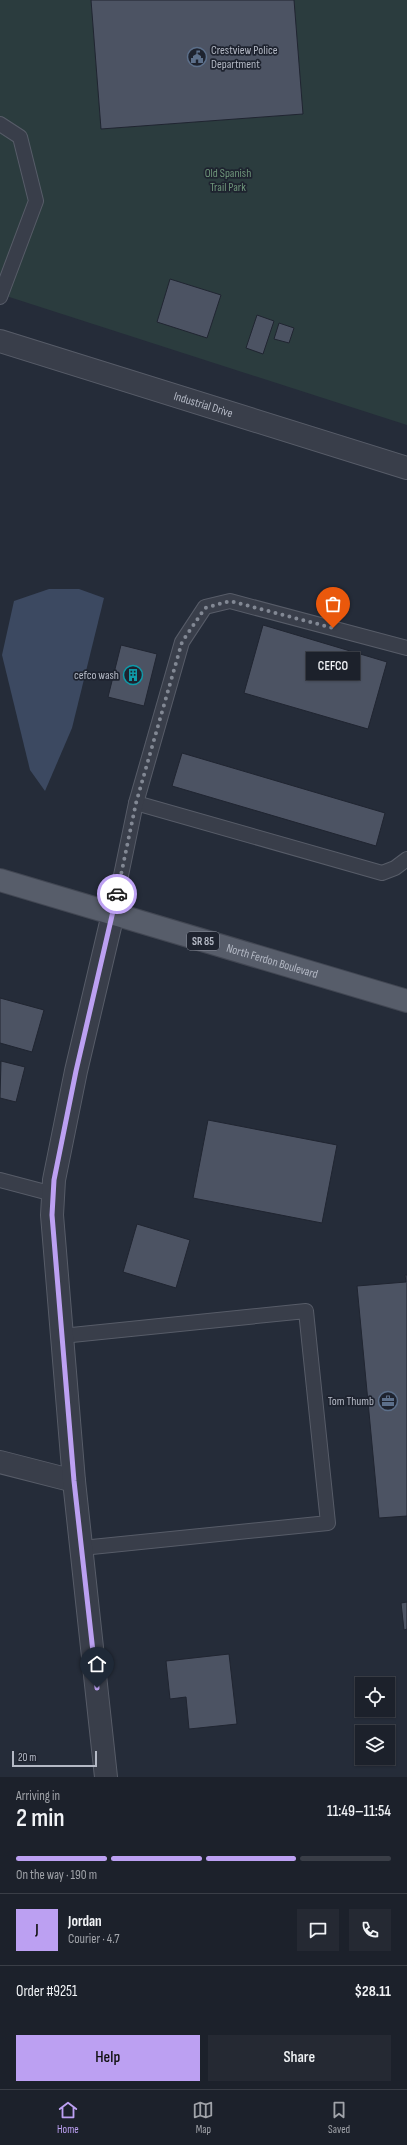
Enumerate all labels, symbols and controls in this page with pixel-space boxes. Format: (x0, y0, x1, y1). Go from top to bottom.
place label: Crestview Police Department (211, 43, 278, 72)
public building icon: Crestview Police Department (186, 46, 208, 68)
park label: Old Spanish Trail Park (205, 166, 251, 195)
street label: Industrial Drive (172, 388, 235, 421)
pin (316, 587, 350, 628)
icon: bag (322, 593, 344, 615)
callout: CEFCO (306, 652, 360, 680)
text: CEFCO (318, 658, 348, 674)
building icon: cefco wash (122, 664, 144, 686)
place label: cefco wash (74, 668, 119, 683)
courier (97, 874, 137, 914)
icon: car (106, 883, 128, 905)
road number: SR 85 (187, 932, 219, 950)
street label: North Ferdon Boulevard (225, 940, 320, 982)
office icon: Tom Thumb (377, 1390, 399, 1412)
place label: Tom Thumb (328, 1394, 374, 1409)
pin (80, 1647, 114, 1688)
icon: home (86, 1653, 108, 1675)
map controls (355, 1677, 395, 1765)
button: locate (355, 1677, 395, 1717)
button: layers (355, 1725, 395, 1765)
scale bar (12, 1749, 97, 1768)
text: 20 m (18, 1751, 36, 1764)
text: Arriving in (16, 1788, 60, 1804)
text: 11:49–11:54 (327, 1802, 391, 1821)
text: 2 min (16, 1803, 65, 1834)
text: On the way · 190 m (16, 1867, 97, 1883)
button: chat (297, 1909, 339, 1951)
button: phone (349, 1909, 391, 1951)
text: Jordan (68, 1912, 102, 1931)
text: J (35, 1920, 39, 1939)
text: Courier · 4.7 (68, 1931, 120, 1947)
text: Order #9251 (16, 1982, 77, 2001)
text: $28.11 (354, 1982, 391, 2001)
button: Help (16, 2035, 200, 2081)
button: Share (208, 2035, 391, 2081)
tab: Home (57, 2099, 79, 2136)
tab: Map (192, 2099, 214, 2136)
tab: Saved (328, 2099, 350, 2136)

